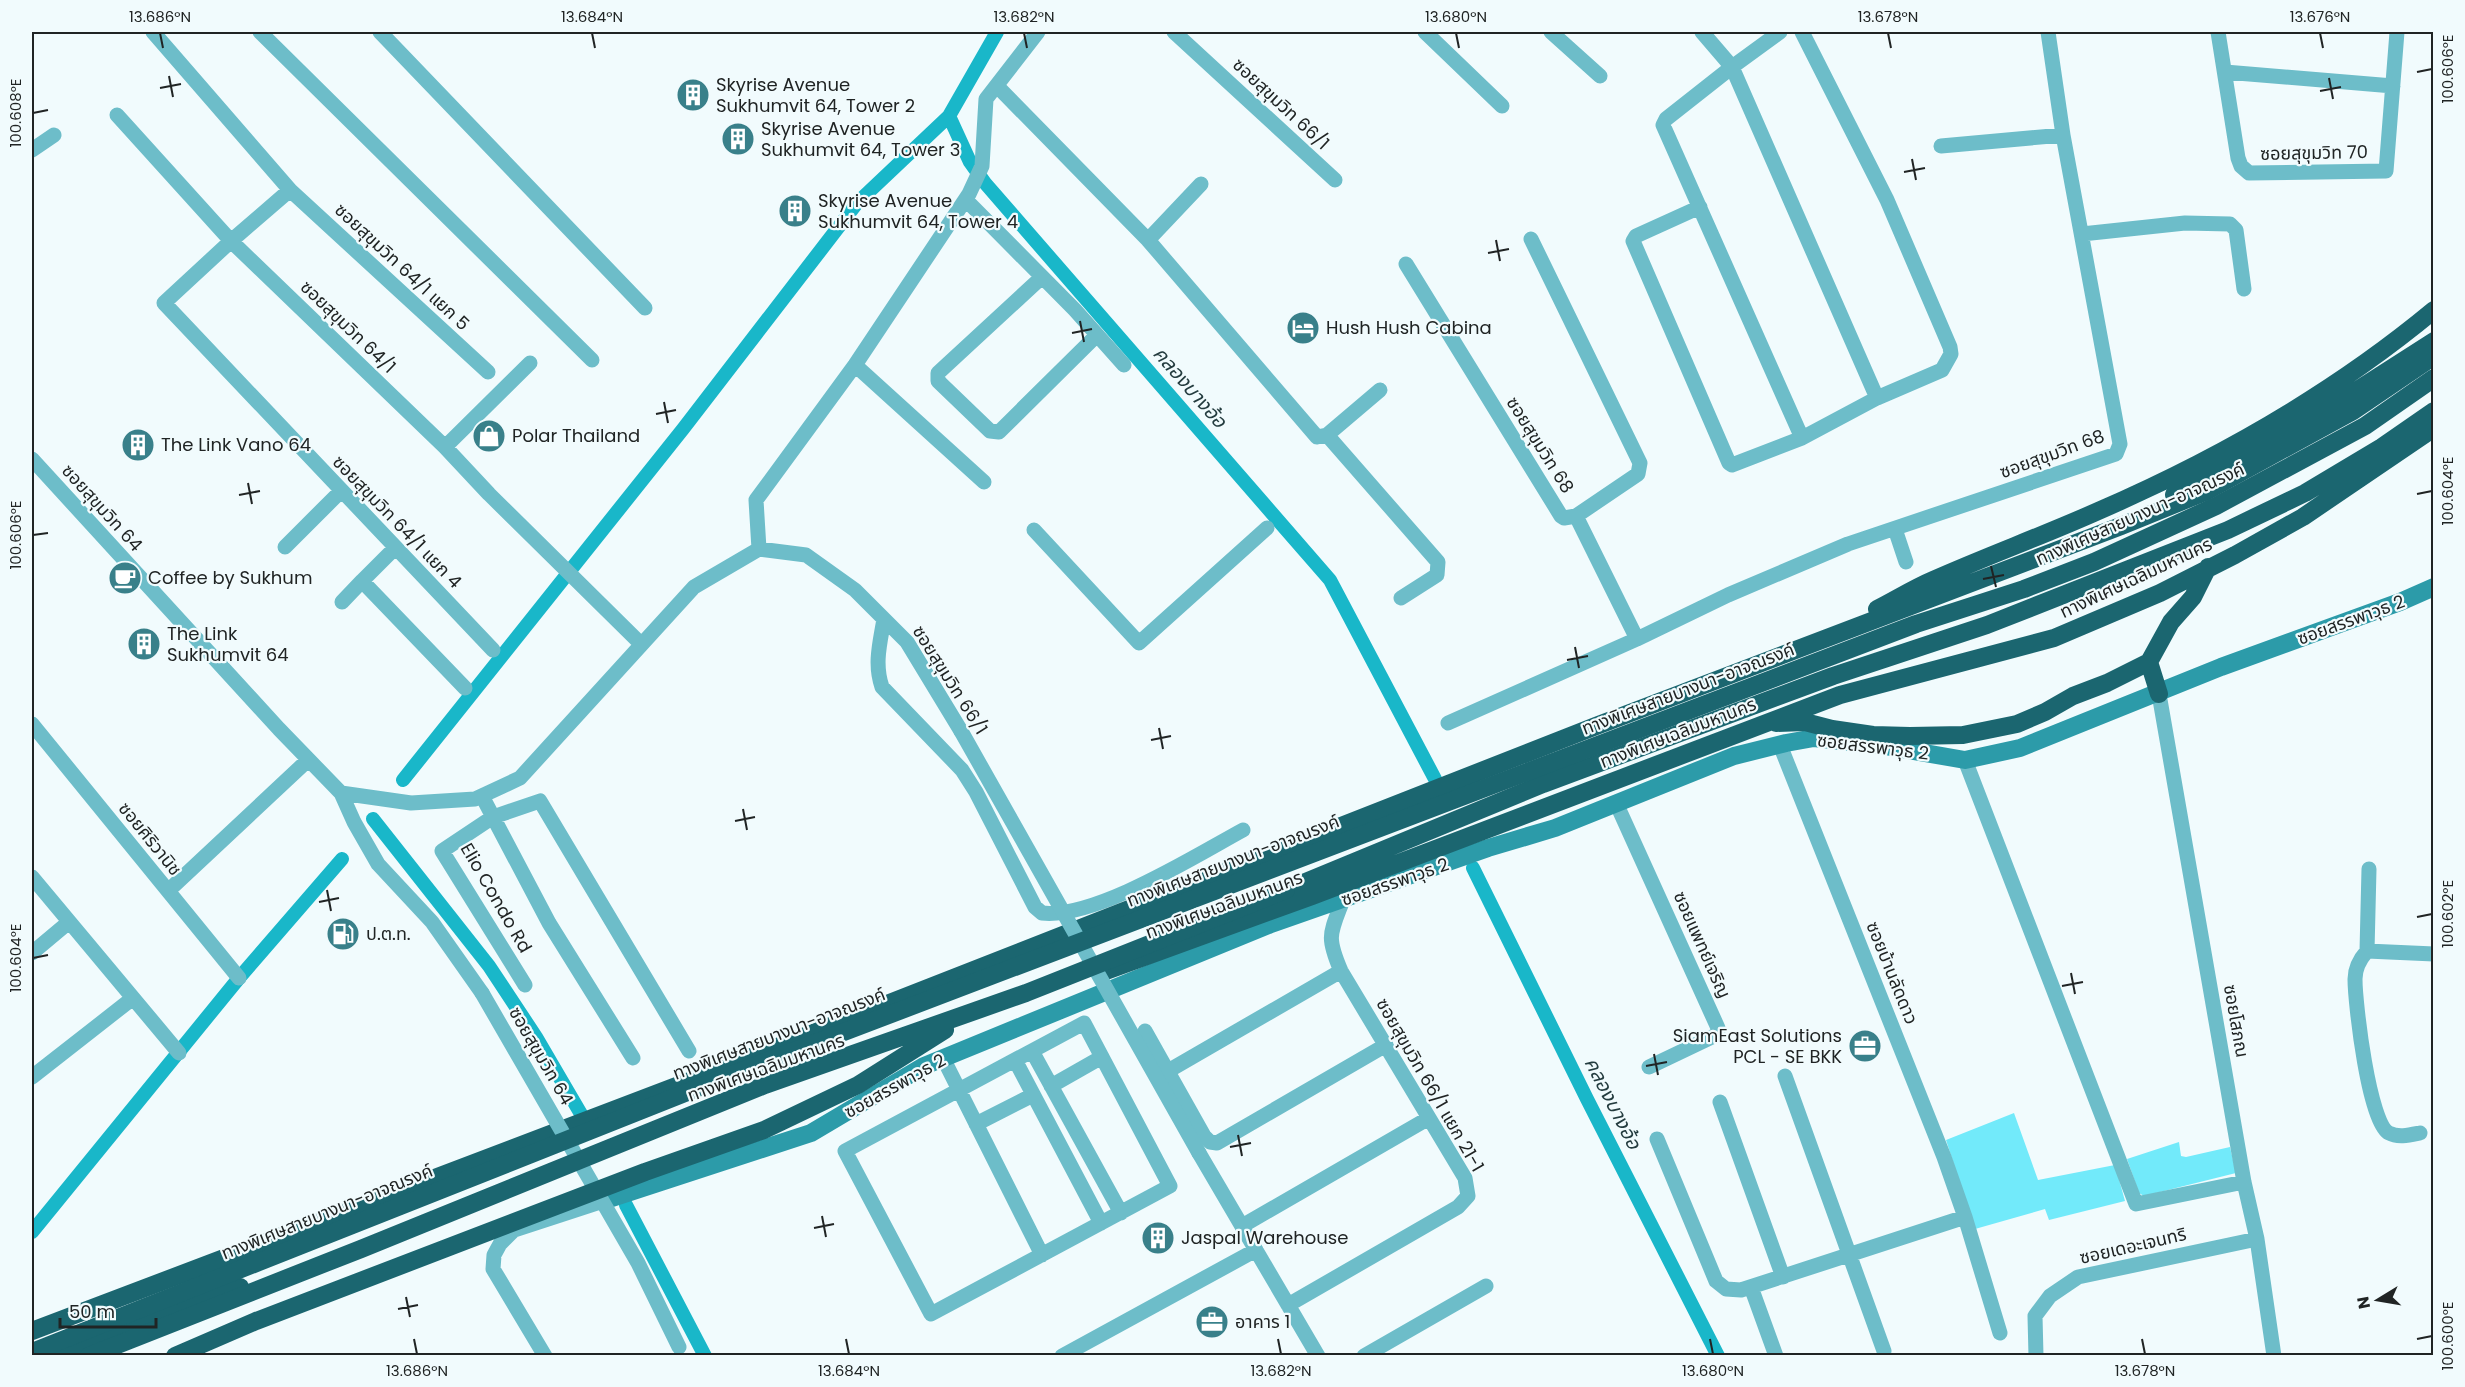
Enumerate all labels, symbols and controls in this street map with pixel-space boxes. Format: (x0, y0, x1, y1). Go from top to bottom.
text: 13.686°N (129, 6, 191, 27)
text: 13.684°N (561, 6, 623, 27)
text: 13.682°N (993, 6, 1055, 27)
text: 13.680°N (1425, 6, 1487, 27)
text: 13.678°N (1858, 6, 1918, 27)
text: 13.676°N (2290, 6, 2350, 27)
text: 100.606°E (2437, 34, 2458, 104)
street label: ซอยสุขุมวิท 66/1 (1227, 52, 1335, 155)
place label: Skyrise Avenue Sukhumvit 64, Tower 2 (716, 72, 915, 118)
building icon: Skyrise Avenue Sukhumvit 64, Tower 2 (675, 77, 711, 113)
text: 100.608°E (5, 78, 26, 148)
place label: Skyrise Avenue Sukhumvit 64, Tower 3 (761, 116, 960, 162)
building icon: Skyrise Avenue Sukhumvit 64, Tower 3 (720, 121, 756, 157)
street label: ซอยสุขุมวิท 70 (2260, 139, 2368, 166)
place label: Skyrise Avenue Sukhumvit 64, Tower 4 (818, 188, 1018, 234)
building icon: Skyrise Avenue Sukhumvit 64, Tower 4 (777, 193, 813, 229)
street label: ซอยสุขุมวิท 64/1 แยก 5 (330, 199, 474, 335)
street label: ซอยสุขุมวิท 64/1 (296, 276, 400, 378)
hotel icon: Hush Hush Cabina (1285, 310, 1321, 346)
place label: Hush Hush Cabina (1326, 315, 1492, 340)
water label: คลองบางอ้อ (1147, 340, 1234, 435)
street label: ซอยสุขุมวิท 68 (1501, 392, 1580, 498)
shop icon: Polar Thailand (471, 418, 507, 454)
place label: Polar Thailand (512, 423, 640, 448)
street label: ซอยสุขุมวิท 68 (1996, 423, 2108, 484)
building icon: The Link Vano 64 (120, 427, 156, 463)
place label: The Link Vano 64 (161, 432, 311, 457)
street label: ซอยสุขุมวิท 64/1 แยก 4 (327, 450, 467, 594)
street label: ทางพิเศษสายบางนา-อาจณรงค์ (2032, 456, 2248, 571)
text: 100.604°E (2437, 456, 2458, 526)
street label: ซอยสุขุมวิท 64 (56, 459, 148, 557)
text: 100.606°E (5, 500, 26, 570)
street label: ทางพิเศษเฉลิมมหานคร (2056, 531, 2216, 624)
cafe icon: Coffee by Sukhum (107, 560, 143, 596)
place label: Coffee by Sukhum (148, 565, 312, 590)
street label: ซอยสรรพาวุธ 2 (2294, 589, 2408, 651)
place label: The Link Sukhumvit 64 (167, 621, 289, 667)
street label: ซอยสุขุมวิท 66/1 (907, 621, 994, 739)
building icon: The Link Sukhumvit 64 (126, 626, 162, 662)
street label: ทางพิเศษสายบางนา-อาจณรงค์ (1578, 636, 1798, 741)
street label: ทางพิเศษเฉลิมมหานคร (1596, 691, 1760, 774)
street label: ซอยสรรพาวุธ 2 (1816, 727, 1930, 766)
street label: ซอยศิริวานิช (113, 797, 188, 881)
street label: ทางพิเศษสายบางนา-อาจณรงค์ (1123, 808, 1343, 913)
street label: Elio Condo Rd (455, 838, 538, 957)
street label: ซอยสรรพาวุธ 2 (1338, 851, 1452, 912)
street label: ทางพิเศษเฉลิมมหานคร (1142, 864, 1306, 945)
text: 100.602°E (2437, 880, 2458, 948)
street label: ซอยแพทย์เจริญ (1668, 887, 1737, 1002)
fuel station icon: ป.ต.ท. (325, 916, 361, 952)
street label: ซอยบ้านลัดดาว (1860, 918, 1924, 1028)
place label: ป.ต.ท. (366, 921, 411, 946)
text: 100.604°E (5, 923, 26, 993)
street label: ทางพิเศษสายบางนา-อาจณรงค์ (669, 981, 889, 1086)
street label: ซอยโสภณ (2218, 982, 2255, 1059)
street label: ซอยสุขุมวิท 66/1 แยก 21-1 (1370, 993, 1490, 1176)
street label: ซอยสุขุมวิท 64 (503, 1002, 580, 1109)
place label: SiamEast Solutions PCL - SE BKK (1673, 1023, 1842, 1069)
street label: ทางพิเศษเฉลิมมหานคร (684, 1027, 848, 1108)
office icon: SiamEast Solutions PCL - SE BKK (1847, 1028, 1883, 1064)
street label: ซอยสรรพาวุธ 2 (839, 1047, 950, 1124)
water label: คลองบางอ้อ (1578, 1052, 1649, 1155)
street label: ทางพิเศษสายบางนา-อาจณรงค์ (217, 1158, 436, 1265)
building icon: Jaspal Warehouse (1140, 1220, 1176, 1256)
street label: ซอยเดอะเจนทริ (2077, 1221, 2189, 1270)
place label: Jaspal Warehouse (1181, 1225, 1348, 1250)
north arrow (2348, 1270, 2408, 1330)
scale bar (60, 1291, 156, 1329)
text: N (2351, 1295, 2376, 1311)
text: 50 m (69, 1299, 115, 1324)
text: 100.600°E (2437, 1301, 2458, 1371)
office icon: อาคาร 1 (1194, 1304, 1230, 1340)
place label: อาคาร 1 (1235, 1309, 1290, 1334)
text: 13.686°N (386, 1360, 448, 1381)
text: 13.684°N (818, 1360, 880, 1381)
text: 13.682°N (1250, 1360, 1312, 1381)
text: 13.680°N (1682, 1360, 1744, 1381)
text: 13.678°N (2115, 1360, 2175, 1381)

